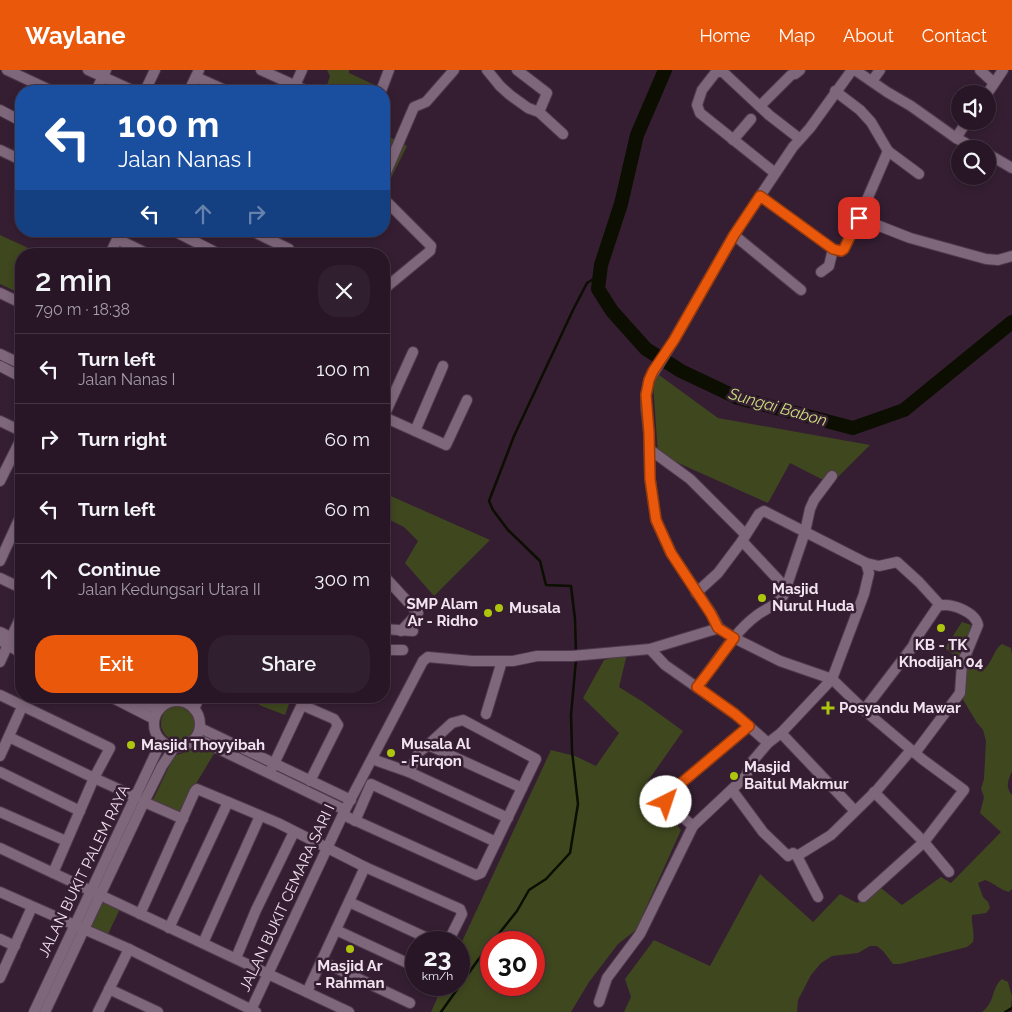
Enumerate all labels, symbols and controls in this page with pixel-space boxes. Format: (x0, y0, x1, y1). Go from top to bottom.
text: Waylane (25, 21, 126, 50)
text: Home (699, 25, 750, 46)
text: Map (778, 25, 815, 46)
text: About (843, 25, 894, 46)
text: Contact (922, 25, 987, 46)
map controls (951, 85, 996, 185)
button: sound (951, 85, 996, 130)
text: 100 m (118, 104, 219, 145)
icon: left (35, 105, 100, 170)
button: search (951, 140, 996, 185)
text: Jalan Nanas I (118, 146, 252, 172)
pin (838, 197, 880, 239)
icon: left (136, 200, 164, 228)
icon: ahead (189, 200, 217, 228)
icon: right (242, 200, 270, 228)
icon: arrive (845, 204, 873, 232)
text: 2 min (35, 263, 112, 298)
button: close (318, 265, 370, 317)
text: 790 m · 18:38 (35, 300, 130, 319)
text: Turn left (78, 348, 155, 370)
icon: left (35, 355, 63, 383)
text: 100 m (316, 358, 370, 380)
text: Jalan Nanas I (78, 370, 176, 389)
water label: Sungai Babon (726, 384, 829, 430)
icon: right (35, 425, 63, 453)
text: Turn right (78, 428, 167, 450)
text: 60 m (325, 428, 370, 450)
icon: left (35, 495, 63, 523)
text: Turn left (78, 498, 155, 520)
text: 60 m (325, 498, 370, 520)
text: Continue (78, 558, 161, 580)
icon: ahead (35, 565, 63, 593)
text: 300 m (314, 568, 370, 590)
text: Jalan Kedungsari Utara II (78, 580, 261, 599)
place label: Masjid Nurul Huda (772, 580, 855, 615)
marker: Masjid Nurul Huda (756, 592, 768, 604)
place label: SMP Alam Ar - Ridho (406, 595, 478, 630)
place label: Musala (509, 599, 561, 617)
marker: Musala (493, 602, 505, 614)
marker: SMP Alam Ar - Ridho (482, 607, 494, 619)
marker: KB - TK Khodijah 04 (935, 622, 947, 634)
button: Exit (35, 635, 198, 693)
button: Share (208, 635, 370, 693)
place label: KB - TK Khodijah 04 (899, 636, 984, 671)
place label: Posyandu Mawar (839, 699, 961, 717)
marker: Posyandu Mawar (821, 701, 835, 715)
place label: Musala Al - Furqon (401, 735, 471, 770)
place label: Masjid Thoyyibah (141, 736, 265, 754)
marker: Masjid Thoyyibah (125, 739, 137, 751)
marker: Musala Al - Furqon (385, 747, 397, 759)
place label: Masjid Baitul Makmur (744, 758, 849, 793)
marker: Masjid Baitul Makmur (728, 770, 740, 782)
position arrow (639, 775, 691, 827)
street label: JALAN BUKIT PALEM RAYA (34, 782, 134, 960)
street label: JALAN BUKIT CEMARA SARI I (236, 801, 338, 995)
speed limit sign: 30 (480, 931, 545, 996)
text: 23 (423, 942, 452, 972)
marker: Masjid Ar - Rahman (344, 943, 356, 955)
place label: Masjid Ar - Rahman (315, 957, 385, 992)
text: km/h (422, 969, 453, 983)

